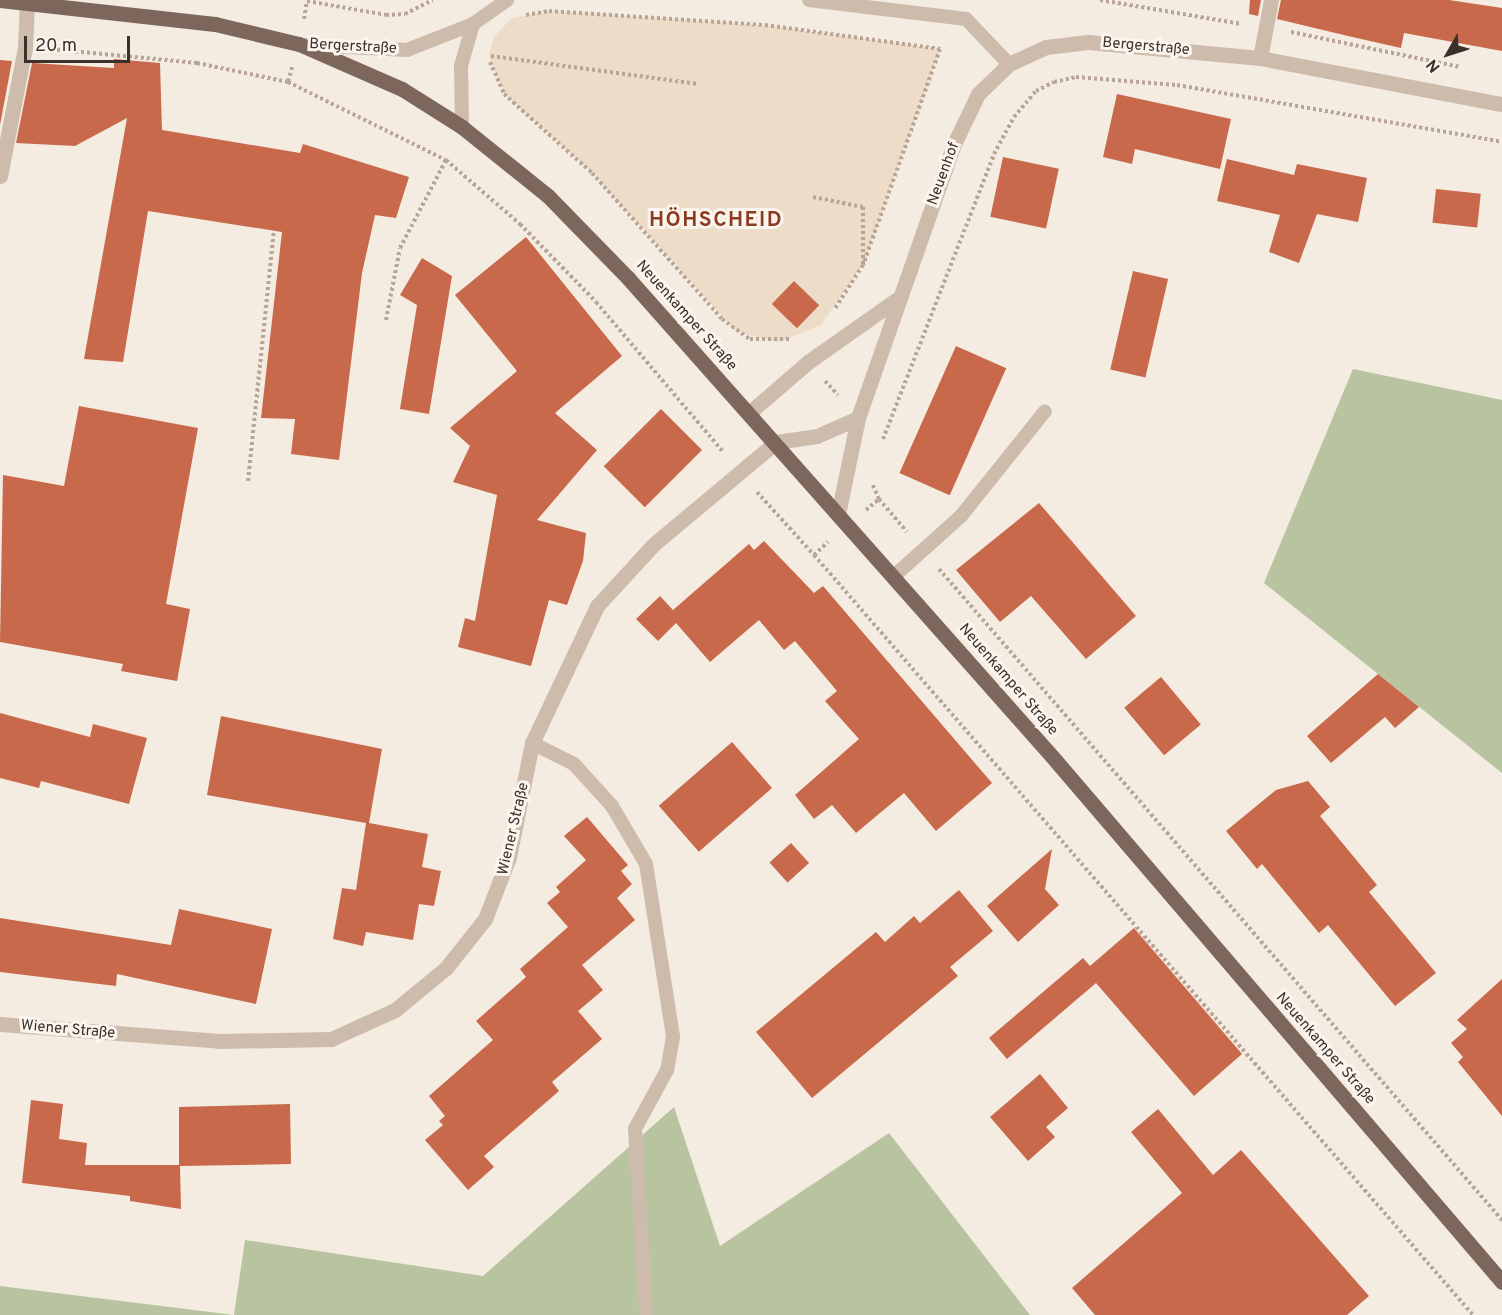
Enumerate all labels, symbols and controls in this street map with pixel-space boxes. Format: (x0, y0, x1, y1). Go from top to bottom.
scale bar (27, 24, 134, 62)
north arrow (1418, 24, 1478, 84)
street label: Bergerstraße (1102, 34, 1190, 60)
text: 20 m (35, 35, 77, 58)
street label: Bergerstraße (309, 36, 397, 58)
text: N (1423, 55, 1445, 76)
street label: Neuenhof (924, 140, 964, 208)
district label: HÖHSCHEID (649, 208, 783, 234)
street label: Neuenkamper Straße (632, 257, 740, 375)
street label: Neuenkamper Straße (955, 620, 1061, 740)
street label: Wiener Straße (495, 781, 533, 877)
street label: Neuenkamper Straße (1272, 989, 1378, 1109)
street label: Wiener Straße (20, 1017, 116, 1043)

